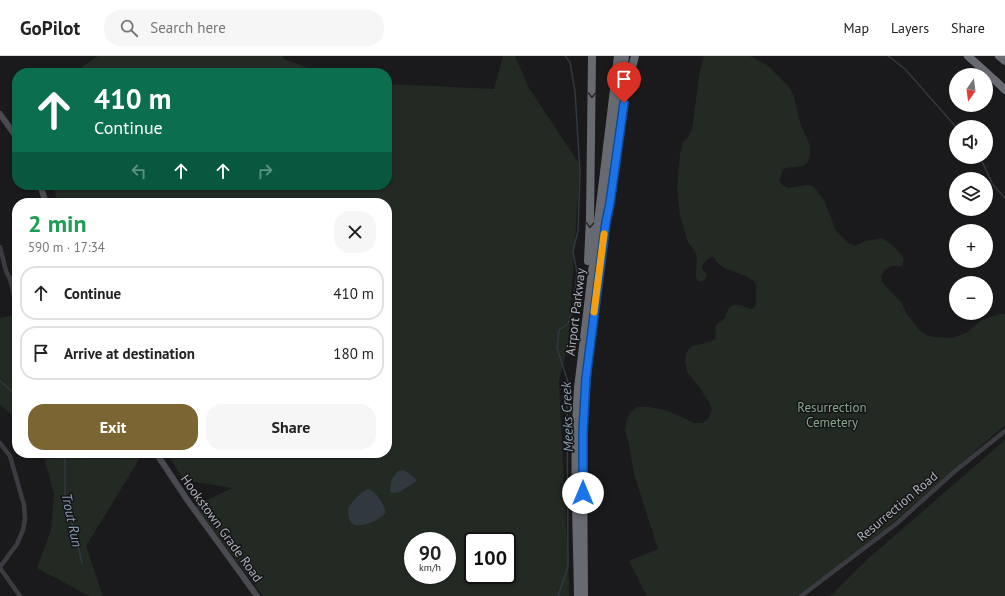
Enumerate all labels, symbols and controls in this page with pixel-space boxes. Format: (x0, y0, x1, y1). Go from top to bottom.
search box (104, 10, 384, 46)
text: GoPilot (20, 16, 80, 40)
icon: search (118, 17, 140, 39)
text: Search here (150, 18, 226, 37)
text: Map (843, 19, 869, 37)
text: Layers (891, 19, 929, 37)
text: Share (951, 19, 985, 37)
pin (607, 62, 641, 103)
icon: arrive (613, 68, 635, 90)
north arrow (949, 68, 993, 112)
map controls (949, 68, 993, 320)
text: 410 m (94, 80, 171, 117)
icon: ahead (28, 84, 80, 136)
one-way arrow (587, 92, 596, 98)
text: Continue (94, 116, 163, 139)
button: sound (949, 120, 993, 164)
icon: left (128, 160, 150, 182)
icon: ahead (170, 160, 192, 182)
icon: ahead (212, 160, 234, 182)
icon: right (254, 160, 276, 182)
button: layers (949, 172, 993, 216)
text: 2 min (28, 208, 87, 239)
button: close (334, 211, 376, 253)
one-way arrow (585, 222, 594, 228)
button: + (949, 224, 993, 268)
text: 590 m · 17:34 (28, 239, 105, 256)
street label: Airport Parkway (562, 267, 589, 357)
button: − (949, 276, 993, 320)
icon: ahead (30, 282, 52, 304)
text: Continue (64, 284, 121, 303)
text: 410 m (333, 284, 374, 303)
icon: arrive (30, 342, 52, 364)
text: Arrive at destination (64, 344, 195, 363)
text: 180 m (333, 344, 374, 363)
water label: Meeks Creek (557, 381, 577, 452)
park label: Resurrection Cemetery (797, 399, 867, 431)
button: Exit (28, 404, 198, 450)
button: Share (206, 404, 376, 450)
street label: Resurrection Road (853, 468, 941, 545)
street label: Hookstown Grade Road (177, 471, 266, 585)
position arrow (562, 472, 604, 514)
water label: Trout Run (57, 491, 87, 549)
speed limit sign: 100 (464, 532, 516, 584)
text: 90 (419, 540, 441, 566)
text: km/h (419, 561, 441, 574)

